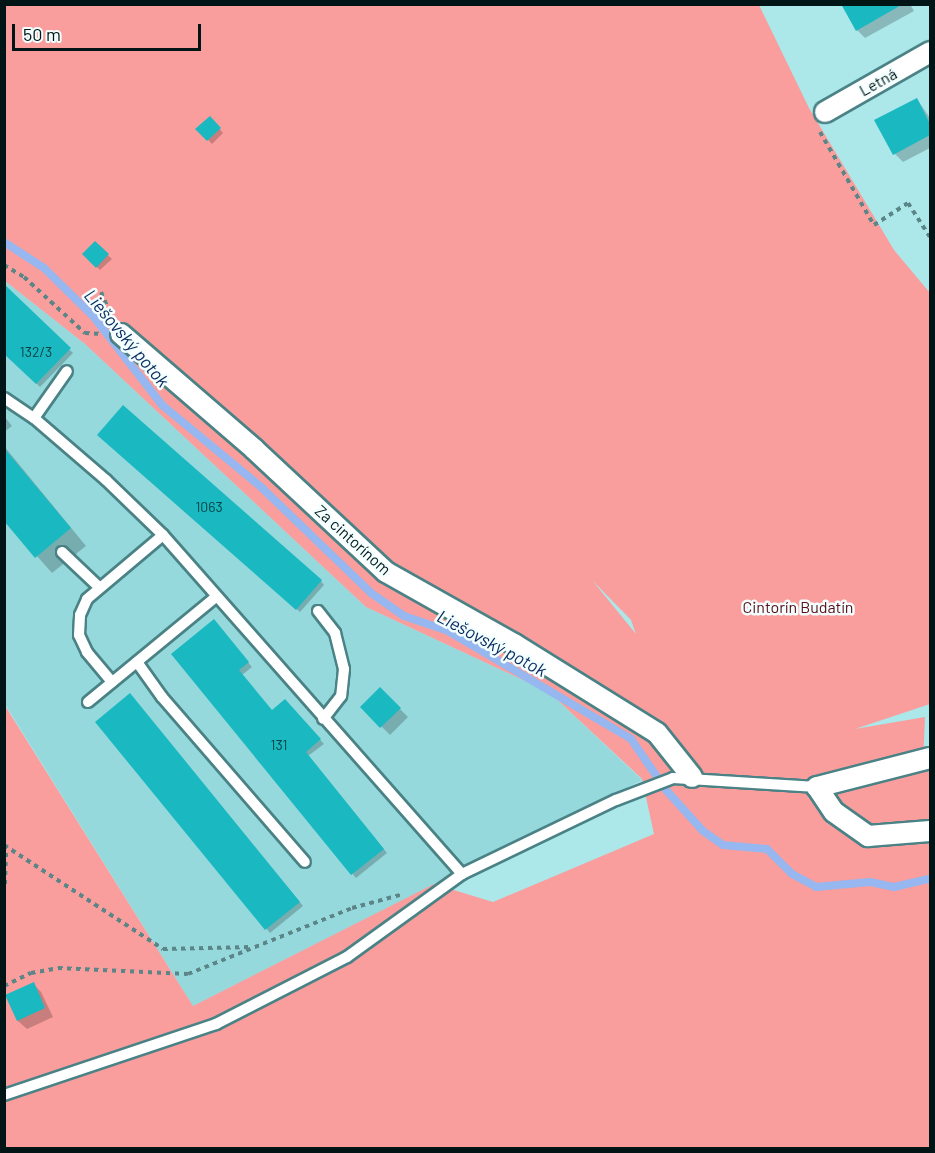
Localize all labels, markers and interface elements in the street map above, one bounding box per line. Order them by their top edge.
scale bar [15,12,204,50]
text: 50 m [23,23,61,45]
street label: Letná [856,64,900,100]
water label: Liešovský potok [80,285,174,391]
house number: 132/3 [20,344,52,360]
house number: 1063 [195,499,223,515]
street label: Za cintorínom [311,501,395,579]
park label: Cintorín Budatín [743,597,853,617]
water label: Liešovský potok [434,605,550,681]
house number: 131 [271,737,287,753]

